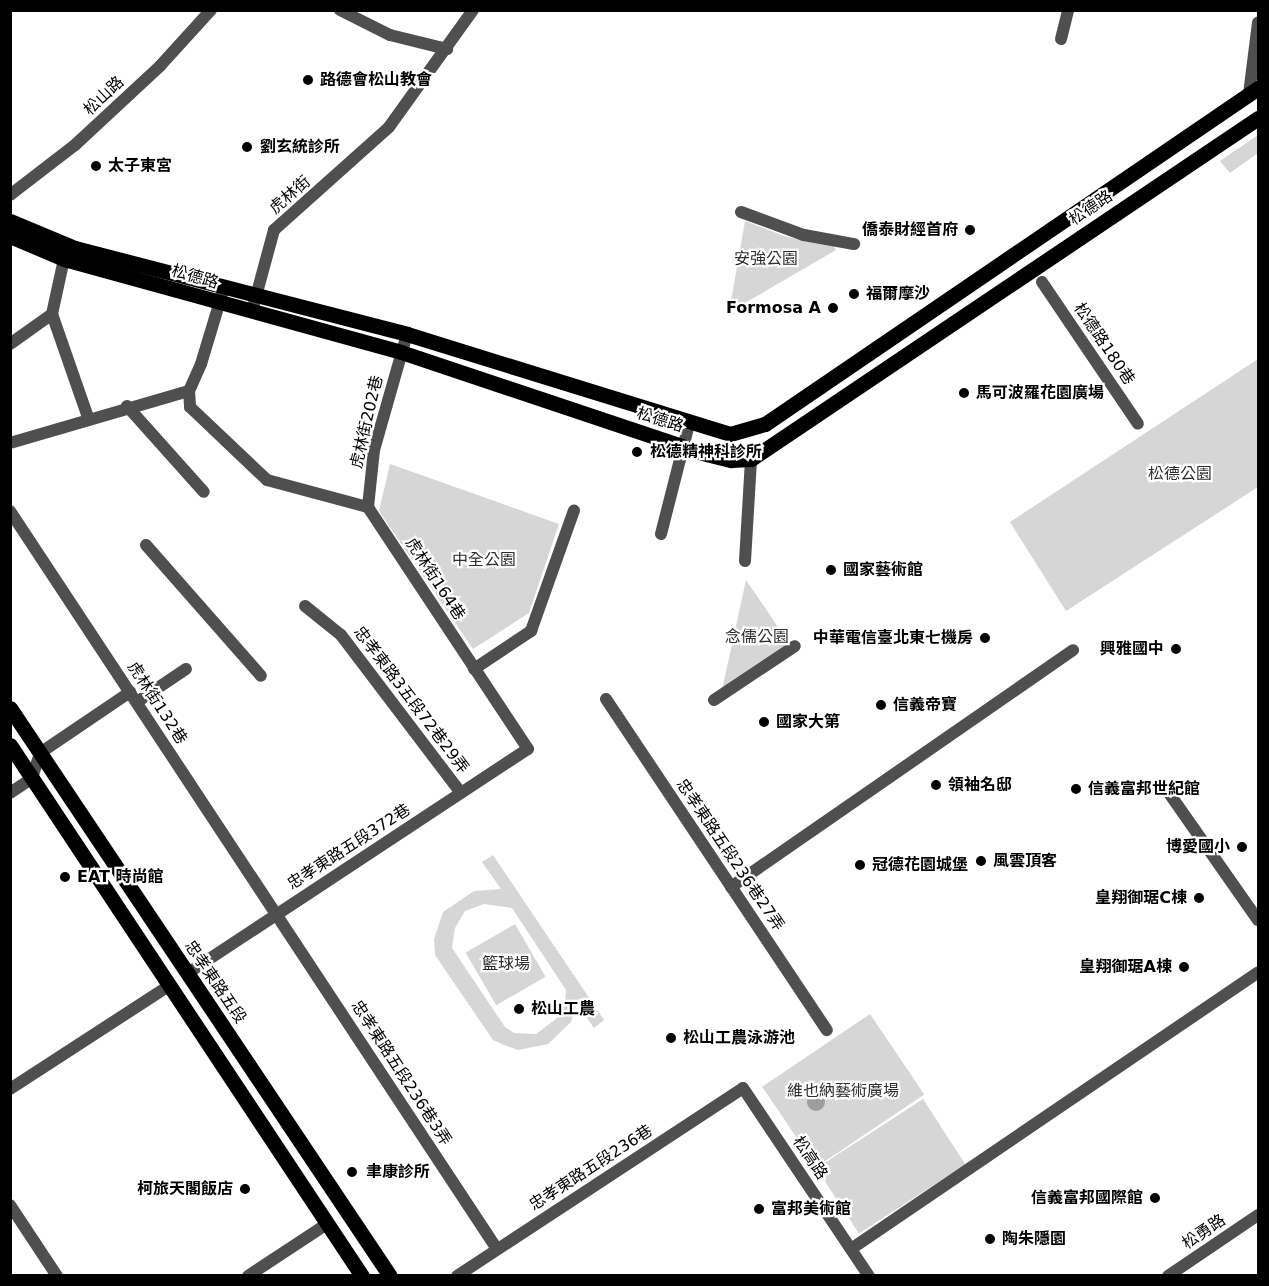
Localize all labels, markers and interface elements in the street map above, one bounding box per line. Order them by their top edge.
place label: 路德會松山教會 [320,70,432,90]
street label: 松山路 [80,73,128,119]
marker: 路德會松山教會 [301,73,315,87]
place label: 劉玄統診所 [260,137,340,157]
marker: 劉玄統診所 [238,138,256,156]
place label: 太子東宮 [108,156,172,176]
marker: 太子東宮 [89,159,103,173]
street label: 虎林街 [266,172,314,218]
street label: 松德路 [1066,187,1116,229]
place label: 僑泰財經首府 [862,220,958,240]
marker: 僑泰財經首府 [963,223,977,237]
park label: 安強公園 [734,249,798,269]
street label: 松德路 [169,261,221,293]
place label: 福爾摩沙 [866,284,930,304]
marker: 福爾摩沙 [847,287,861,301]
place label: Formosa A [726,298,821,318]
street label: 松德路180巷 [1070,299,1138,389]
marker: Formosa A [826,301,840,315]
street label: 虎林街202巷 [347,374,387,470]
place label: 馬可波羅花園廣場 [976,383,1104,403]
marker: 馬可波羅花園廣場 [957,386,971,400]
street label: 松德路 [634,404,686,436]
place label: 松德精神科診所 [650,442,762,462]
marker: 松德精神科診所 [628,443,646,461]
park label: 松德公園 [1148,464,1212,484]
street label: 虎林街164巷 [401,534,469,624]
park label: 中全公園 [452,550,516,570]
place label: 國家藝術館 [843,560,923,580]
marker: 國家藝術館 [824,563,838,577]
street label: 忠孝東路3五段72巷29弄 [350,623,472,777]
park label: 念儒公園 [725,627,789,647]
place label: 中華電信臺北東七機房 [813,628,973,648]
marker: 中華電信臺北東七機房 [978,631,992,645]
place label: 興雅國中 [1100,639,1164,659]
marker: 興雅國中 [1169,642,1183,656]
street label: 虎林街132巷 [123,658,191,748]
place label: 信義帝寶 [893,695,957,715]
marker: 信義帝寶 [874,698,888,712]
place label: 國家大第 [776,712,840,732]
marker: 國家大第 [757,715,771,729]
street label: 忠孝東路五段236巷27弄 [672,775,788,935]
place label: 領袖名邸 [948,775,1012,795]
marker: 領袖名邸 [929,778,943,792]
place label: 信義富邦世紀館 [1088,779,1200,799]
marker: 信義富邦世紀館 [1069,782,1083,796]
street label: 忠孝東路五段372巷 [284,800,414,894]
place label: 博愛國小 [1166,837,1230,857]
marker: 博愛國小 [1235,840,1249,854]
place label: 風雲頂客 [993,851,1057,871]
marker: 風雲頂客 [974,854,988,868]
place label: 冠德花園城堡 [872,855,968,875]
marker: 冠德花園城堡 [853,858,867,872]
place label: EAT 時尚館 [77,867,164,887]
marker: EAT 時尚館 [58,870,72,884]
place label: 皇翔御琚C棟 [1095,888,1187,908]
marker: 皇翔御琚C棟 [1192,891,1206,905]
street label: 忠孝東路五段 [180,937,250,1027]
park label: 籃球場 [482,954,530,974]
place label: 皇翔御琚A棟 [1080,957,1172,977]
marker: 皇翔御琚A棟 [1177,960,1191,974]
street label: 忠孝東路五段236巷3弄 [347,997,455,1149]
place label: 松山工農 [531,999,595,1019]
marker: 松山工農 [512,1002,526,1016]
place label: 松山工農泳游池 [683,1028,795,1048]
marker: 松山工農泳游池 [664,1031,678,1045]
park label: 維也納藝術廣場 [787,1081,899,1101]
street label: 忠孝東路五段236巷 [526,1121,656,1215]
street label: 松高路 [789,1133,831,1183]
place label: 聿康診所 [366,1162,430,1182]
marker: 聿康診所 [343,1163,361,1181]
place label: 柯旅天閣飯店 [137,1179,233,1199]
marker: 柯旅天閣飯店 [238,1182,252,1196]
place label: 信義富邦國際館 [1031,1188,1143,1208]
marker: 信義富邦國際館 [1148,1191,1162,1205]
place label: 富邦美術館 [771,1199,851,1219]
marker: 富邦美術館 [752,1202,766,1216]
street label: 松勇路 [1179,1211,1229,1253]
place label: 陶朱隱園 [1002,1229,1066,1249]
marker: 陶朱隱園 [983,1232,997,1246]

